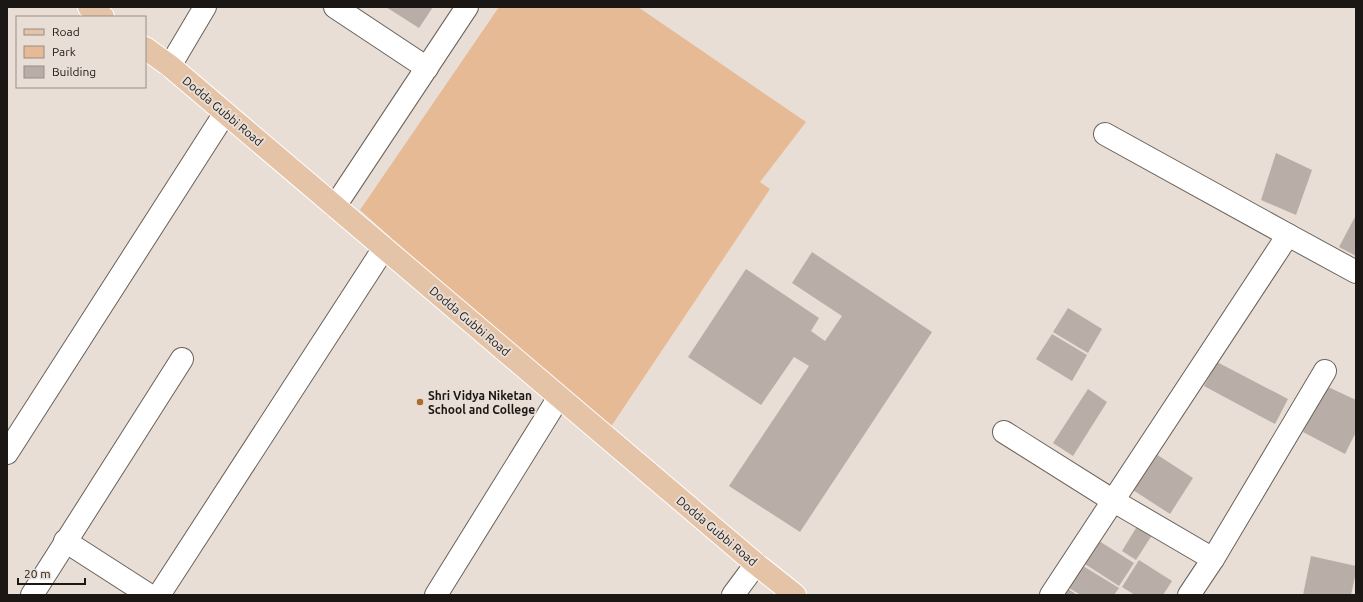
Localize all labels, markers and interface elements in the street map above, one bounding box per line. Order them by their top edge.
legend [16,16,146,88]
text: Road [52,25,80,38]
text: Park [52,45,76,58]
text: Building [52,65,96,78]
street label: Dodda Gubbi Road [180,74,266,148]
street label: Dodda Gubbi Road [427,284,513,358]
place label: Shri Vidya Niketan School and College [428,389,535,416]
marker: Shri Vidya Niketan School and College [415,397,425,407]
street label: Dodda Gubbi Road [674,494,760,568]
scale bar [18,560,85,586]
text: 20 m [24,567,51,580]

